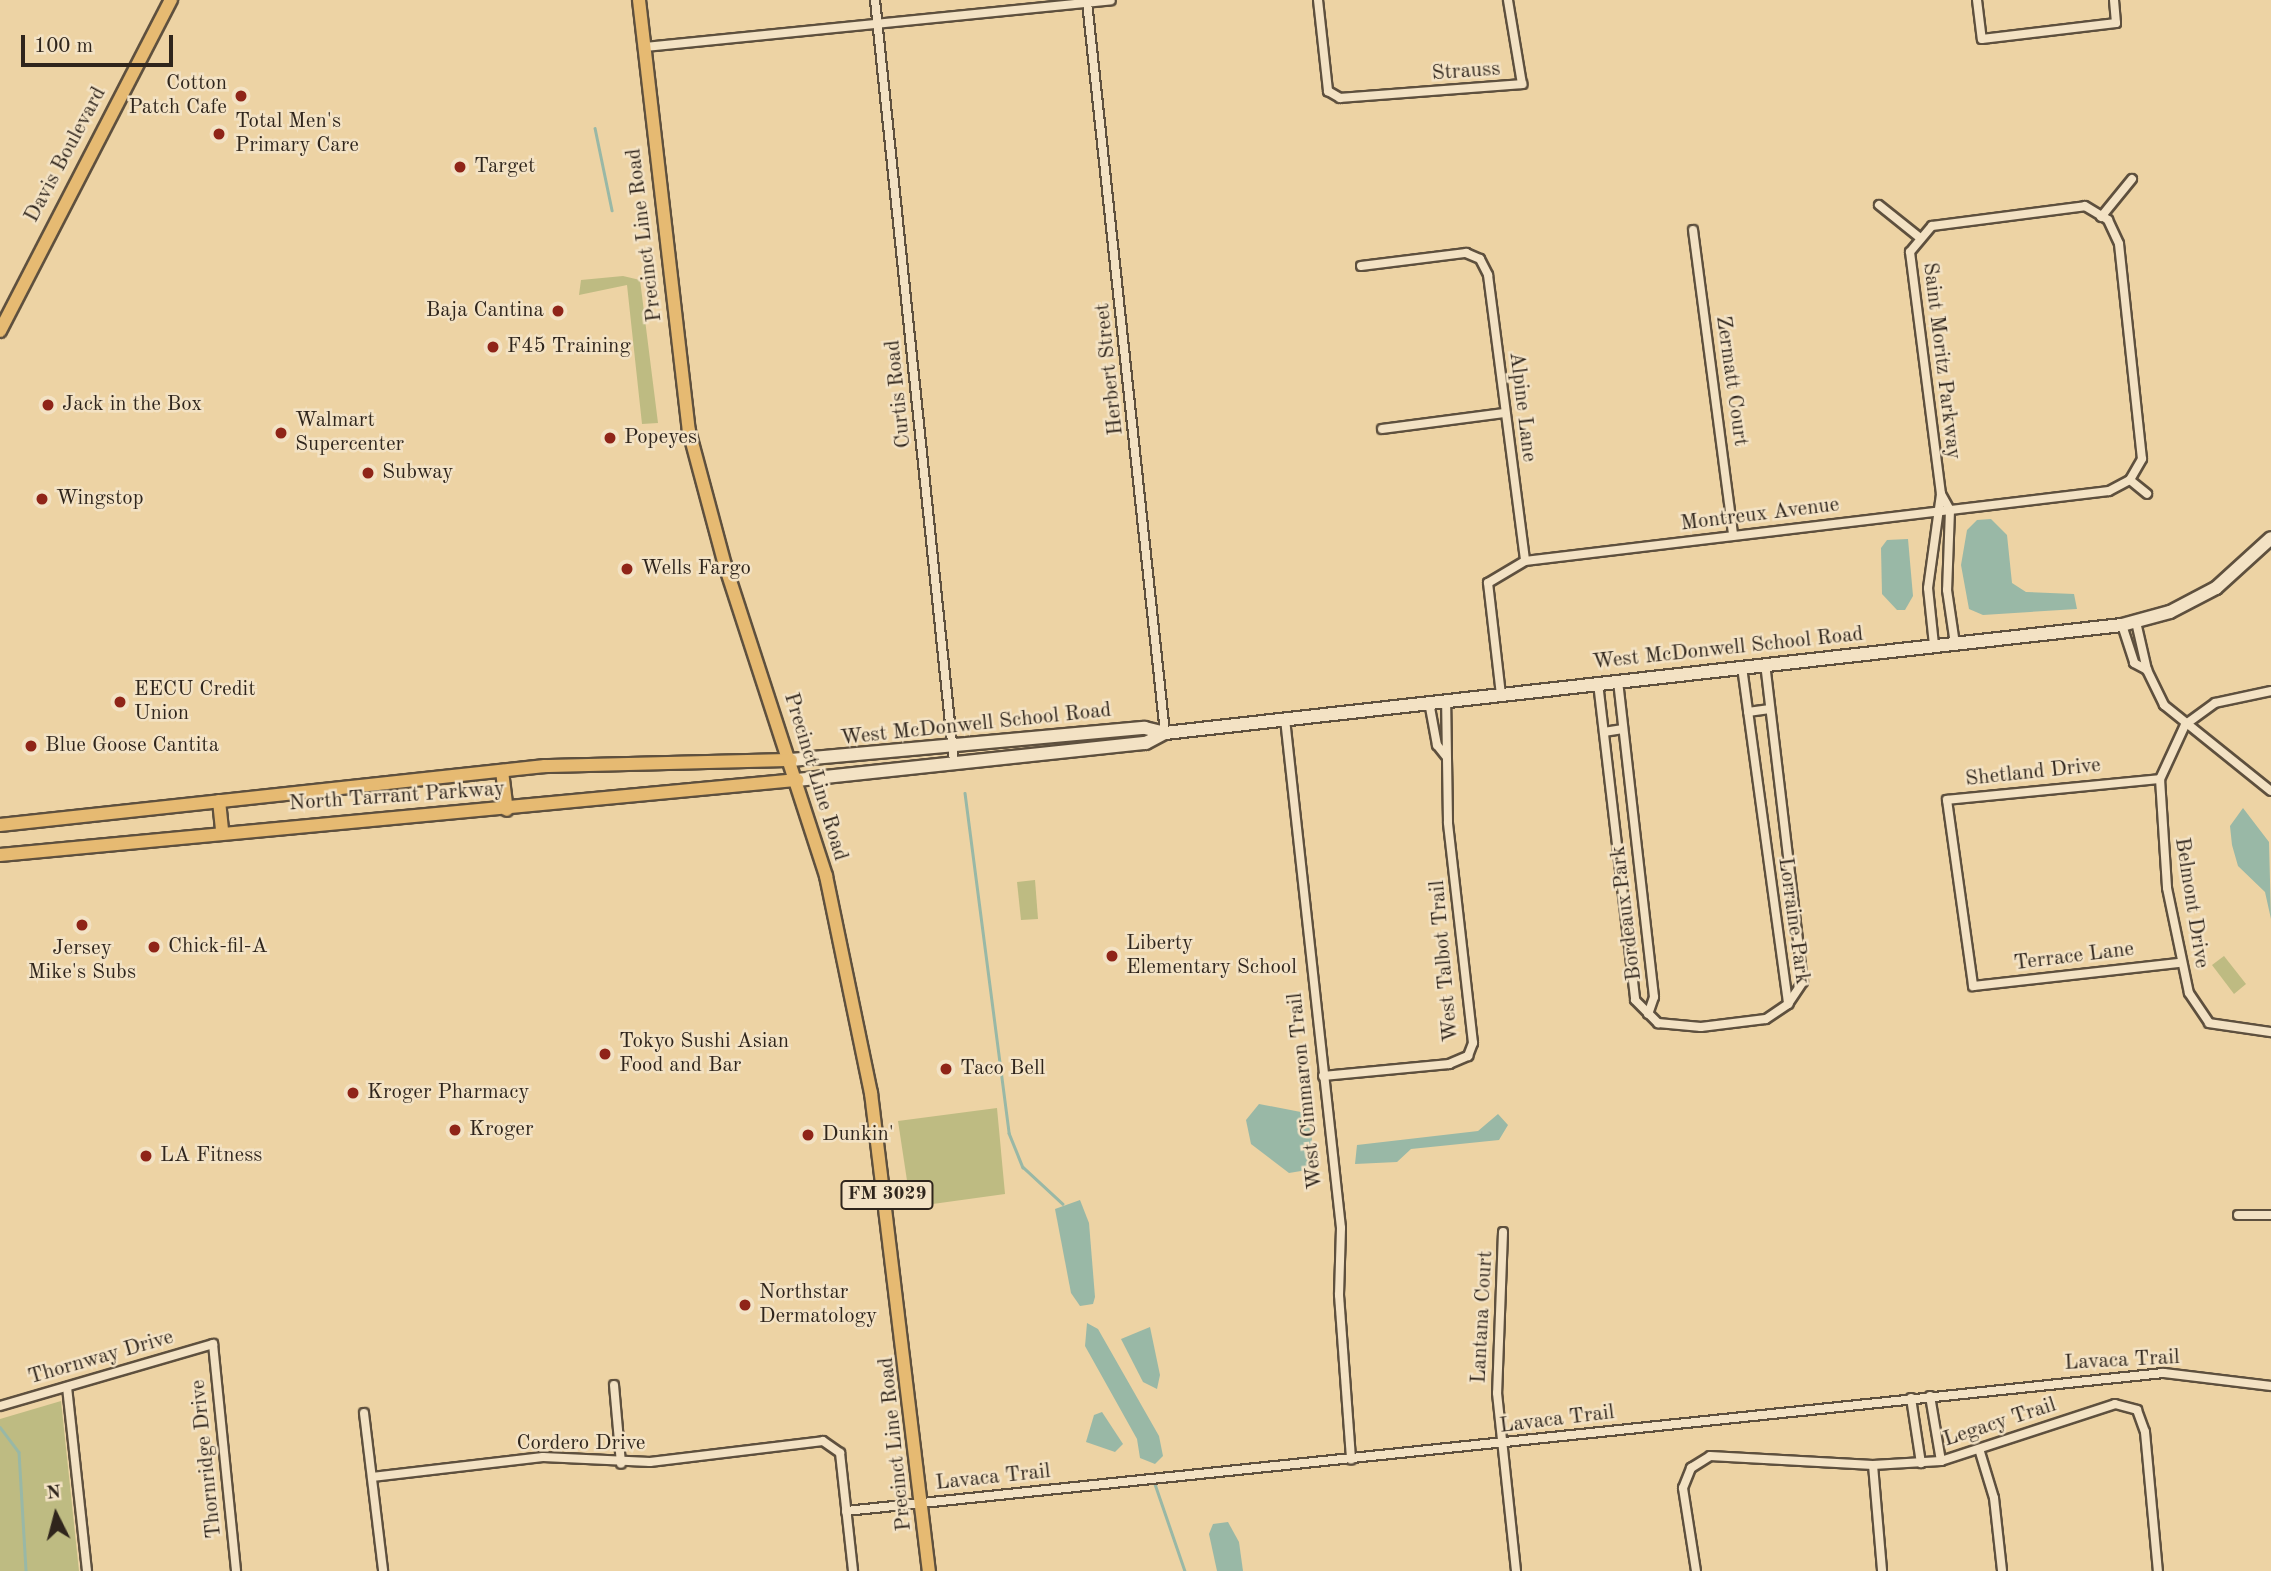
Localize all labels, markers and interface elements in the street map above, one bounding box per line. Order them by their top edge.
scale bar [24,21,177,65]
text: 100 m [34,36,93,57]
street label: Strauss [1431,57,1501,87]
place label: Cotton Patch Cafe [128,71,227,121]
street label: Davis Boulevard [20,83,112,227]
marker: Cotton Patch Cafe [233,88,249,104]
place label: Total Men's Primary Care [235,109,359,159]
marker: Total Men's Primary Care [209,124,229,144]
street label: Precinct Line Road [622,147,668,323]
place label: Target [474,154,535,180]
marker: Target [452,159,468,175]
street label: Saint Moritz Parkway [1916,261,1966,461]
place label: Baja Cantina [426,298,544,324]
street label: Herbert Street [1091,302,1129,436]
marker: Baja Cantina [550,303,566,319]
street label: Zermatt Court [1709,314,1753,448]
place label: F45 Training [507,334,631,360]
marker: F45 Training [485,339,501,355]
street label: Curtis Road [881,339,917,449]
street label: Alpine Lane [1503,351,1541,463]
place label: Jack in the Box [62,392,202,418]
marker: Jack in the Box [40,397,56,413]
place label: Walmart Supercenter [295,408,404,458]
marker: Walmart Supercenter [273,425,289,441]
place label: Popeyes [624,425,697,451]
marker: Popeyes [602,430,618,446]
place label: Subway [382,460,453,486]
marker: Subway [360,465,376,481]
place label: Wingstop [56,486,144,512]
marker: Wingstop [34,491,50,507]
street label: Montreux Avenue [1679,493,1841,537]
place label: Wells Fargo [641,556,751,582]
marker: Wells Fargo [619,561,635,577]
street label: West McDonwell School Road [1591,622,1865,676]
place label: EECU Credit Union [134,677,256,727]
street label: Precinct Line Road [777,690,853,864]
marker: EECU Credit Union [112,694,128,710]
street label: West McDonwell School Road [839,698,1113,752]
place label: Blue Goose Cantita [45,733,219,759]
marker: Blue Goose Cantita [23,738,39,754]
street label: Shetland Drive [1964,753,2102,793]
street label: North Tarrant Parkway [288,777,506,817]
street label: Belmont Drive [2168,836,2214,970]
street label: Bordeaux Park [1606,844,1648,982]
street label: Lorraine Park [1772,856,1814,986]
street label: West Talbot Trail [1425,879,1465,1043]
marker: Jersey Mike's Subs [74,917,90,933]
place label: Liberty Elementary School [1126,931,1297,981]
place label: Chick-fil-A [168,934,268,960]
place label: Jersey Mike's Subs [28,936,136,986]
street label: Terrace Lane [2012,937,2136,977]
marker: Chick-fil-A [146,939,162,955]
marker: Liberty Elementary School [1104,948,1120,964]
street label: West Cimmaron Trail [1283,992,1329,1190]
place label: Tokyo Sushi Asian Food and Bar [619,1029,789,1079]
marker: Tokyo Sushi Asian Food and Bar [597,1046,613,1062]
place label: Taco Bell [960,1056,1045,1082]
marker: Taco Bell [938,1061,954,1077]
place label: Kroger Pharmacy [367,1080,529,1106]
marker: Kroger Pharmacy [345,1085,361,1101]
place label: Kroger [469,1117,534,1143]
marker: Kroger [447,1122,463,1138]
place label: Dunkin' [822,1122,894,1148]
marker: Dunkin' [800,1127,816,1143]
place label: LA Fitness [160,1143,262,1169]
marker: LA Fitness [138,1148,154,1164]
road number: FM 3029 [840,1180,934,1210]
street label: Lantana Court [1467,1250,1499,1384]
place label: Northstar Dermatology [759,1280,877,1330]
marker: Northstar Dermatology [737,1297,753,1313]
street label: Thornway Drive [25,1325,177,1391]
street label: Lavaca Trail [2064,1345,2180,1377]
street label: Precinct Line Road [874,1356,918,1532]
street label: Thornridge Drive [186,1378,228,1540]
street label: Legacy Trail [1941,1393,2059,1453]
street label: Lavaca Trail [1498,1400,1616,1440]
street label: Cordero Drive [516,1431,646,1457]
street label: Lavaca Trail [934,1459,1052,1497]
north arrow [21,1480,91,1550]
text: N [46,1483,62,1504]

